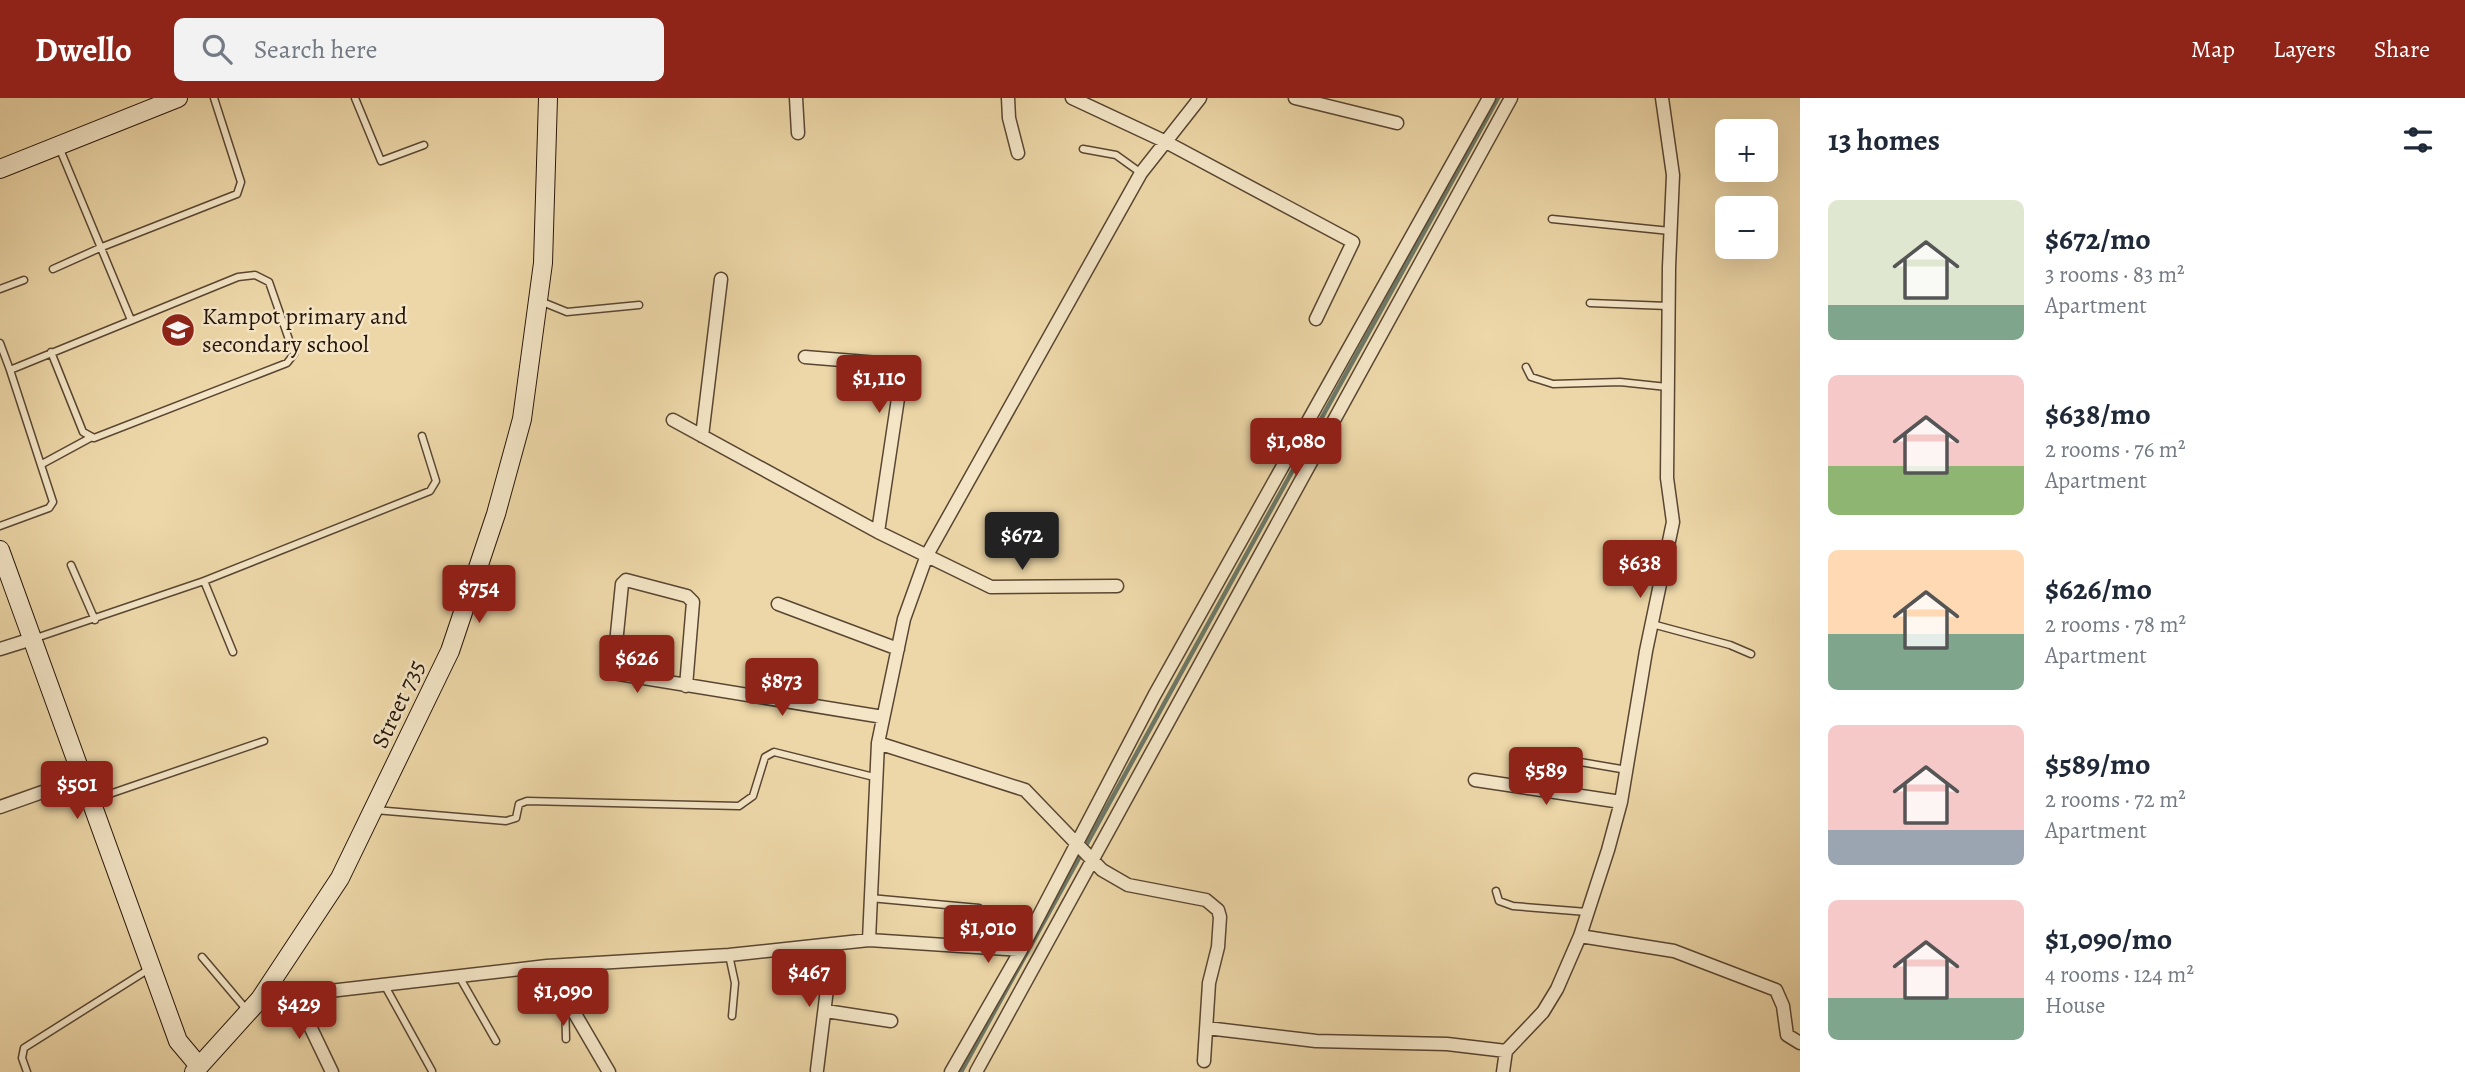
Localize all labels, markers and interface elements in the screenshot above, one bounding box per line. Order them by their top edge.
search box [174,18,664,81]
text: Dwello [35,27,132,72]
icon: search [198,30,236,68]
text: Search here [254,32,377,67]
text: Map [2191,33,2235,65]
text: Layers [2273,33,2336,65]
text: Share [2374,33,2430,65]
map controls [1715,119,1778,259]
button: + [1715,119,1778,182]
text: 13 homes [1828,120,1940,160]
icon: filters [2399,121,2437,159]
button: − [1715,196,1778,259]
text: $672/mo [2045,219,2151,259]
icon: home [1884,228,1968,312]
text: 3 rooms · 83 m² [2045,259,2185,290]
text: Apartment [2045,290,2147,321]
place label: Kampot primary and secondary school [202,300,407,360]
school or university icon: Kampot primary and secondary school [159,311,197,349]
pin: $1,110 [822,356,936,415]
text: $1,110 [852,362,906,393]
text: $638/mo [2045,394,2151,434]
icon: home [1884,403,1968,487]
pin: $1,080 [1239,418,1353,478]
text: $1,080 [1266,425,1326,456]
text: 2 rooms · 76 m² [2045,434,2186,465]
text: Apartment [2045,465,2147,496]
pin: $672 [981,512,1063,572]
text: $672 [1001,519,1043,550]
pin: $638 [1599,540,1681,600]
text: $638 [1619,547,1661,578]
pin: $754 [438,566,520,625]
text: $626/mo [2045,569,2152,609]
text: $754 [458,572,500,603]
icon: home [1884,578,1968,662]
text: 2 rooms · 78 m² [2045,609,2186,640]
pin: $626 [596,636,678,695]
text: Apartment [2045,640,2147,671]
text: $626 [615,642,659,673]
street label: Street 735 [364,655,432,753]
pin: $873 [741,658,823,718]
text: $873 [761,665,803,696]
text: $589/mo [2045,744,2151,784]
pin: $589 [1505,748,1587,807]
icon: home [1884,753,1968,837]
text: $589 [1525,754,1567,785]
pin: $501 [36,762,118,821]
text: $501 [57,768,97,799]
text: 2 rooms · 72 m² [2045,784,2186,815]
text: Apartment [2045,815,2147,846]
pin: $1,010 [931,906,1045,965]
text: $1,010 [960,912,1016,943]
text: $1,090/mo [2045,919,2172,959]
icon: home [1884,928,1968,1012]
pin: $467 [768,950,850,1009]
text: $467 [788,956,830,987]
text: 4 rooms · 124 m² [2045,959,2194,990]
pin: $1,090 [506,968,620,1028]
text: $1,090 [534,975,592,1006]
pin: $429 [258,982,340,1041]
text: $429 [277,988,321,1019]
text: House [2045,990,2105,1021]

